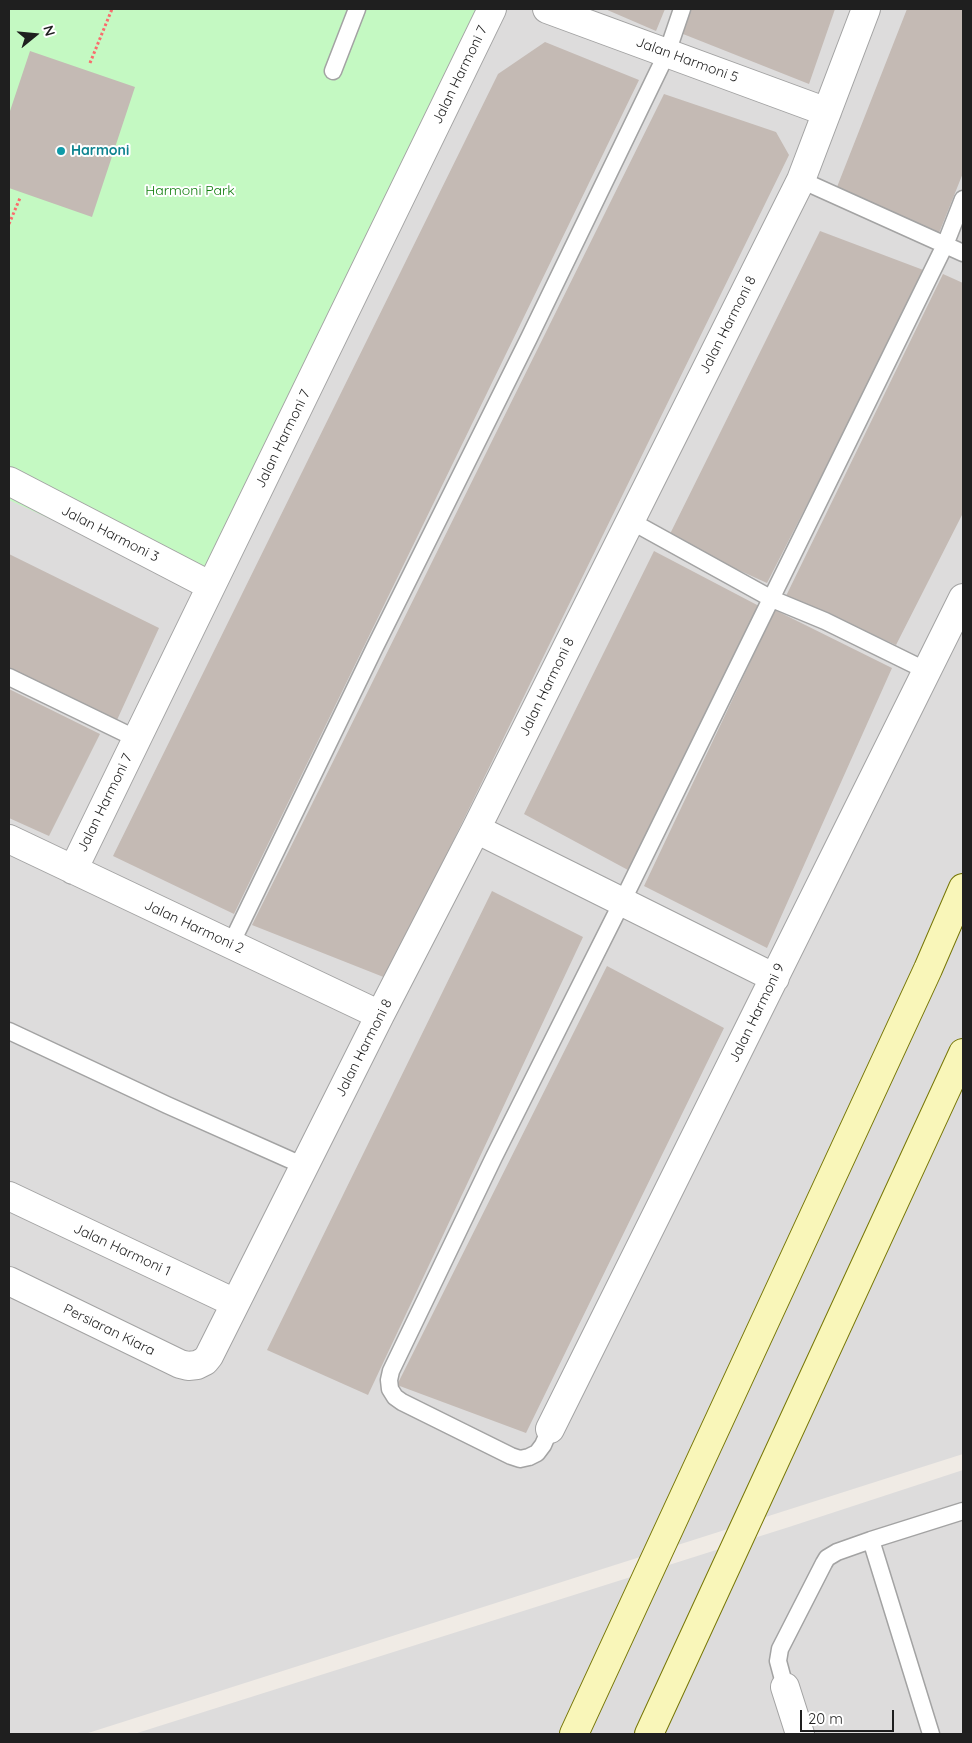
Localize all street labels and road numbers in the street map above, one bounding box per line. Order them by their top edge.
street label: Jalan Harmoni 7 [429,23,491,127]
street label: Jalan Harmoni 5 [633,34,741,86]
street label: Jalan Harmoni 8 [696,273,760,377]
street label: Jalan Harmoni 7 [252,387,314,491]
street label: Jalan Harmoni 3 [58,502,162,566]
street label: Jalan Harmoni 8 [516,635,578,739]
street label: Jalan Harmoni 7 [74,751,136,855]
street label: Jalan Harmoni 2 [142,897,246,957]
street label: Jalan Harmoni 9 [726,961,788,1065]
street label: Jalan Harmoni 8 [332,996,396,1100]
street label: Jalan Harmoni 1 [71,1220,173,1280]
street label: Persiaran Kiara [60,1301,158,1359]

